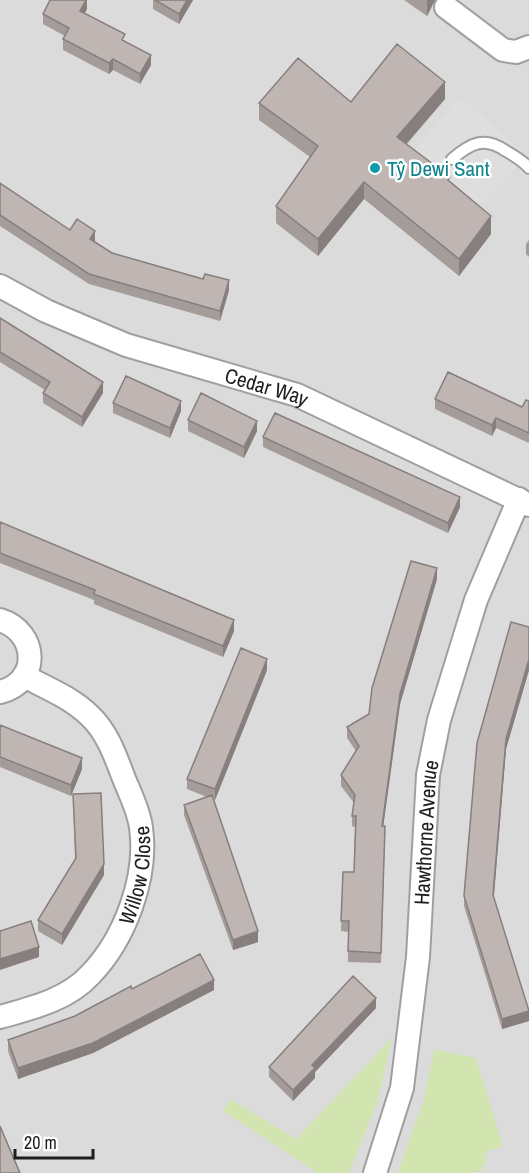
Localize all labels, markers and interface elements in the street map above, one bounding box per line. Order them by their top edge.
place label: Tŷ Dewi Sant [387,154,490,183]
marker: Tŷ Dewi Sant [368,161,382,175]
street label: Cedar Way [222,360,314,413]
street label: Hawthorne Avenue [406,757,445,906]
street label: Willow Close [111,824,157,929]
scale bar [15,1122,93,1160]
text: 20 m [24,1130,57,1155]

